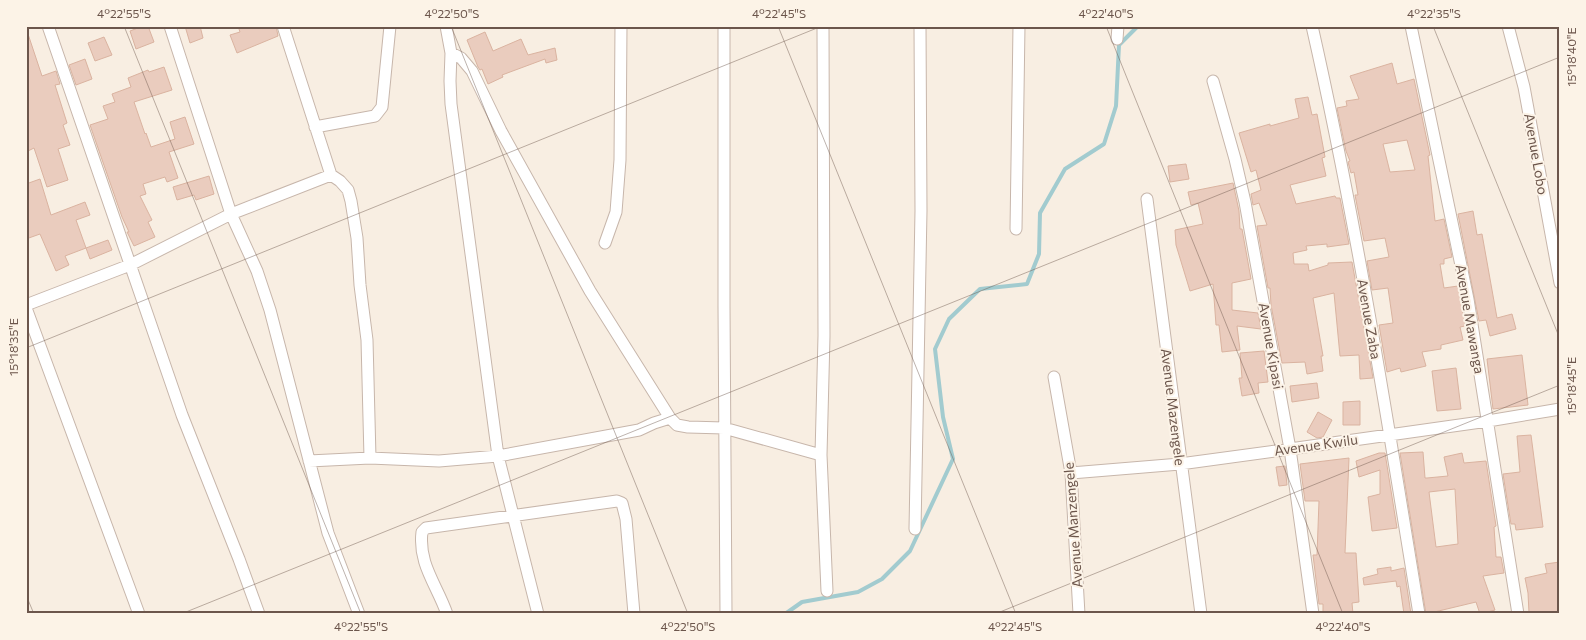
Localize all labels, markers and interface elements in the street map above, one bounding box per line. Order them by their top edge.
text: 4°22'55"S [97,6,151,20]
text: 4°22'50"S [425,6,479,20]
text: 4°22'45"S [752,6,806,20]
text: 4°22'40"S [1078,6,1134,20]
text: 4°22'35"S [1407,6,1461,20]
text: 15°18'40"E [1564,27,1578,87]
street label: Avenue Lobo [1521,112,1552,196]
street label: Avenue Mawanga [1452,263,1489,375]
street label: Avenue Zaba [1354,277,1385,361]
street label: Avenue Kipasi [1255,301,1287,391]
text: 15°18'35"E [6,318,20,376]
street label: Avenue Mazengele [1158,347,1189,467]
text: 15°18'45"E [1564,357,1578,415]
street label: Avenue Kwilu [1273,430,1359,459]
street label: Avenue Manzengele [1060,462,1085,589]
text: 4°22'55"S [334,619,388,633]
text: 4°22'50"S [661,619,715,633]
text: 4°22'45"S [988,619,1042,633]
text: 4°22'40"S [1315,619,1371,633]

